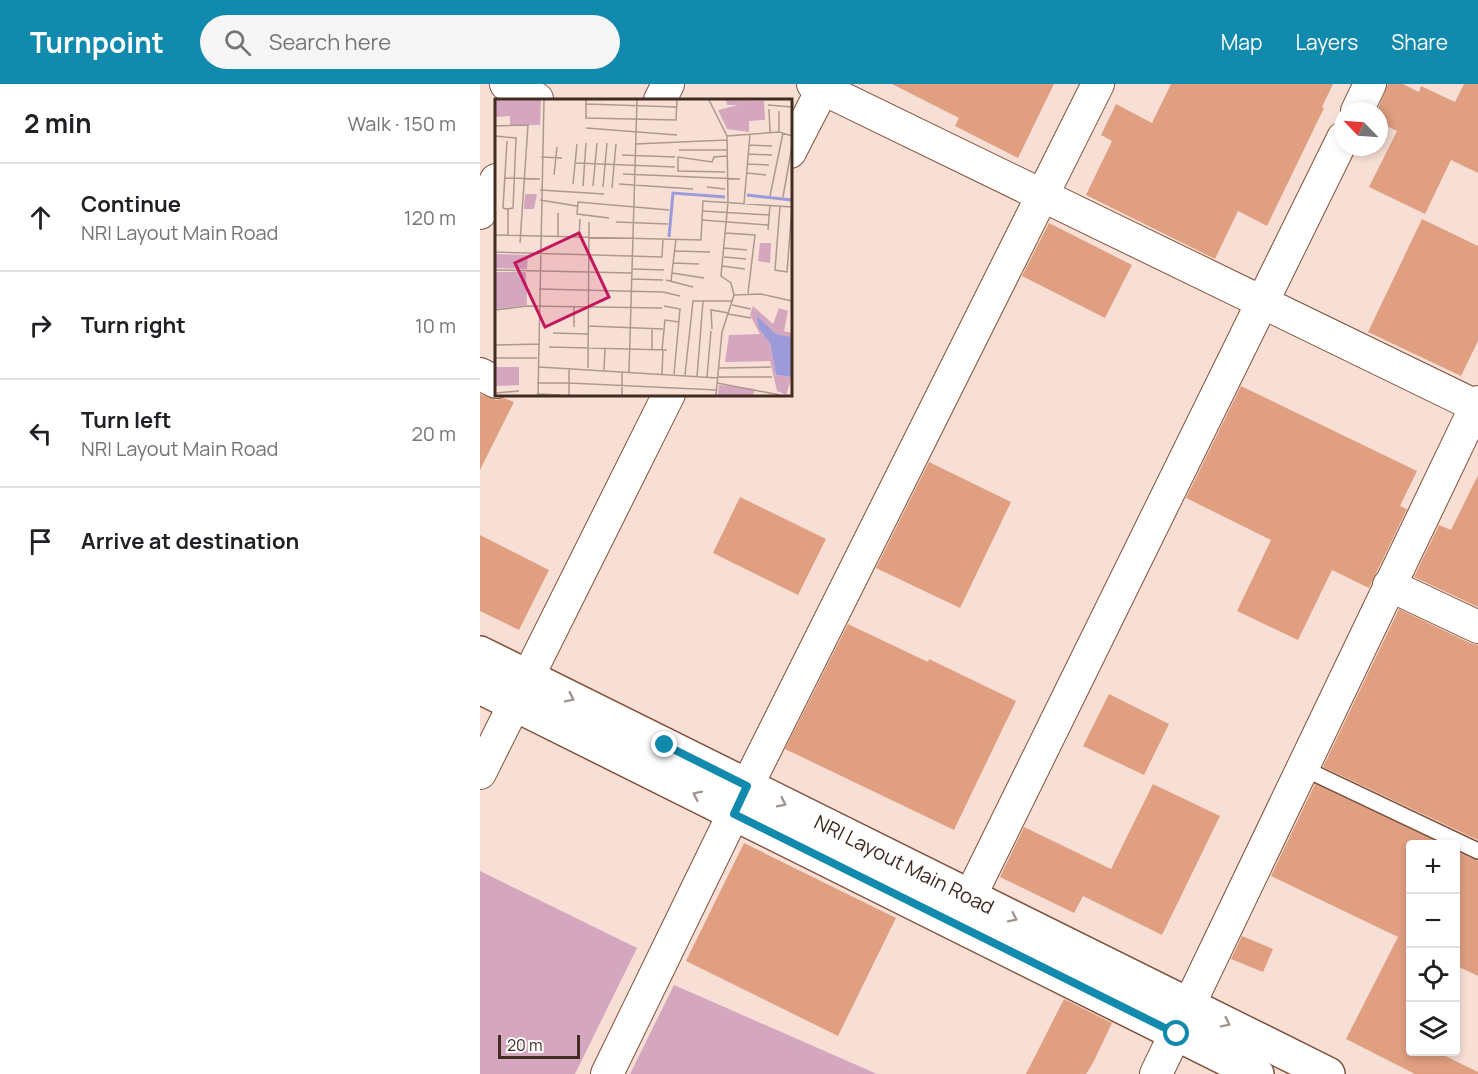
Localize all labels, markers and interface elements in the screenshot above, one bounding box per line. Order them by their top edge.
search box [200,15,620,69]
text: Turnpoint [30,23,164,61]
icon: search [221,26,254,59]
text: Search here [269,27,391,57]
text: Map [1221,28,1262,56]
text: Layers [1295,28,1358,56]
text: Share [1391,28,1448,56]
inset map [495,99,792,396]
north arrow [1334,102,1388,156]
text: 2 min [24,105,92,141]
text: Walk · 150 m [347,110,456,137]
text: Continue [81,189,181,219]
icon: ahead [24,201,57,234]
text: 120 m [404,204,456,231]
text: NRI Layout Main Road [81,219,278,246]
icon: right [24,309,57,342]
text: Turn right [81,310,186,340]
text: 10 m [415,312,456,339]
text: Turn left [81,405,171,435]
icon: left [24,417,57,450]
text: 20 m [411,420,456,447]
text: NRI Layout Main Road [81,435,278,462]
icon: arrive [24,525,57,558]
text: Arrive at destination [81,526,299,556]
one-way arrow [564,691,574,702]
route end [651,731,677,757]
one-way arrow [693,791,704,803]
one-way arrow [776,796,787,808]
street label: NRI Layout Main Road [810,808,999,920]
map controls [1406,840,1460,1056]
button: + [1406,840,1460,894]
button: − [1406,894,1460,948]
one-way arrow [1007,910,1018,922]
button: locate [1406,948,1460,1002]
button: layers [1406,1002,1460,1056]
one-way arrow [1219,1016,1230,1027]
route start [1163,1020,1189,1046]
scale bar [498,1032,580,1060]
text: 20 m [507,1034,543,1056]

